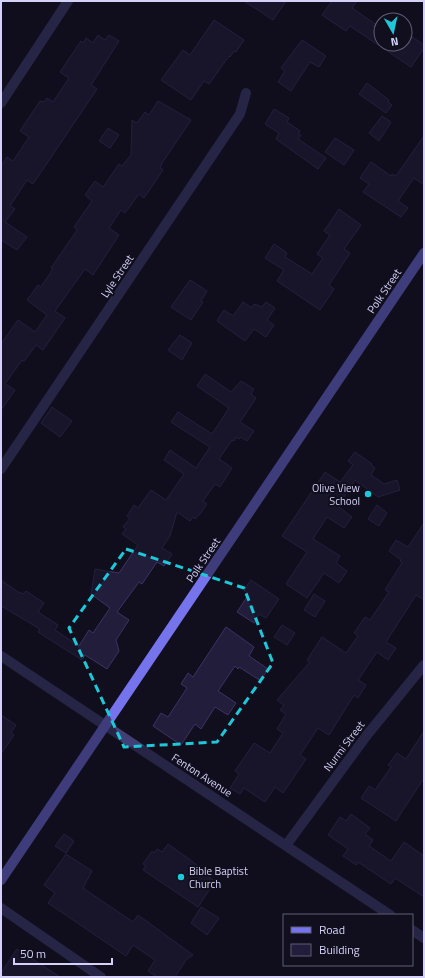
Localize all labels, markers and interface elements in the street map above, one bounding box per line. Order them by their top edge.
north arrow [373,12,413,52]
text: N [390,33,400,50]
street label: Lyle Street [97,251,137,301]
street label: Polk Street [363,265,405,317]
place label: Olive View School [312,480,361,509]
marker: Olive View School [363,489,373,499]
street label: Polk Street [182,534,224,586]
street label: Nurmi Street [320,717,368,775]
street label: Fenton Avenue [169,749,236,801]
place label: Bible Baptist Church [189,863,248,892]
marker: Bible Baptist Church [176,872,186,882]
legend [283,914,413,966]
text: Road [319,920,345,939]
scale bar [14,940,112,966]
text: Building [319,940,360,959]
text: 50 m [20,944,46,963]

